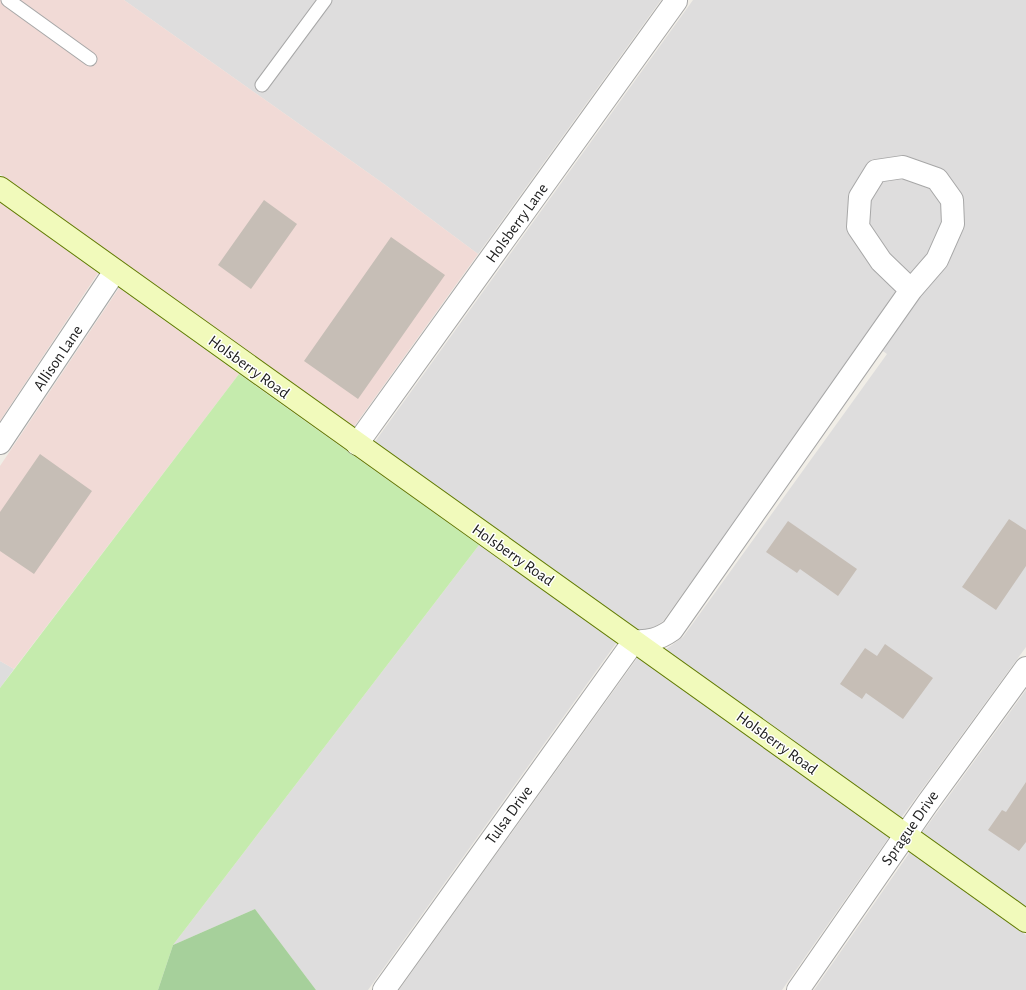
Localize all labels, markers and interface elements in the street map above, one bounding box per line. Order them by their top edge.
street label: Holsberry Lane [483,180,552,266]
street label: Allison Lane [30,322,86,394]
street label: Holsberry Road [205,332,292,402]
street label: Holsberry Road [469,521,557,590]
street label: Holsberry Road [733,708,820,778]
street label: Tulsa Drive [483,783,535,847]
street label: Sprague Drive [878,788,942,868]

